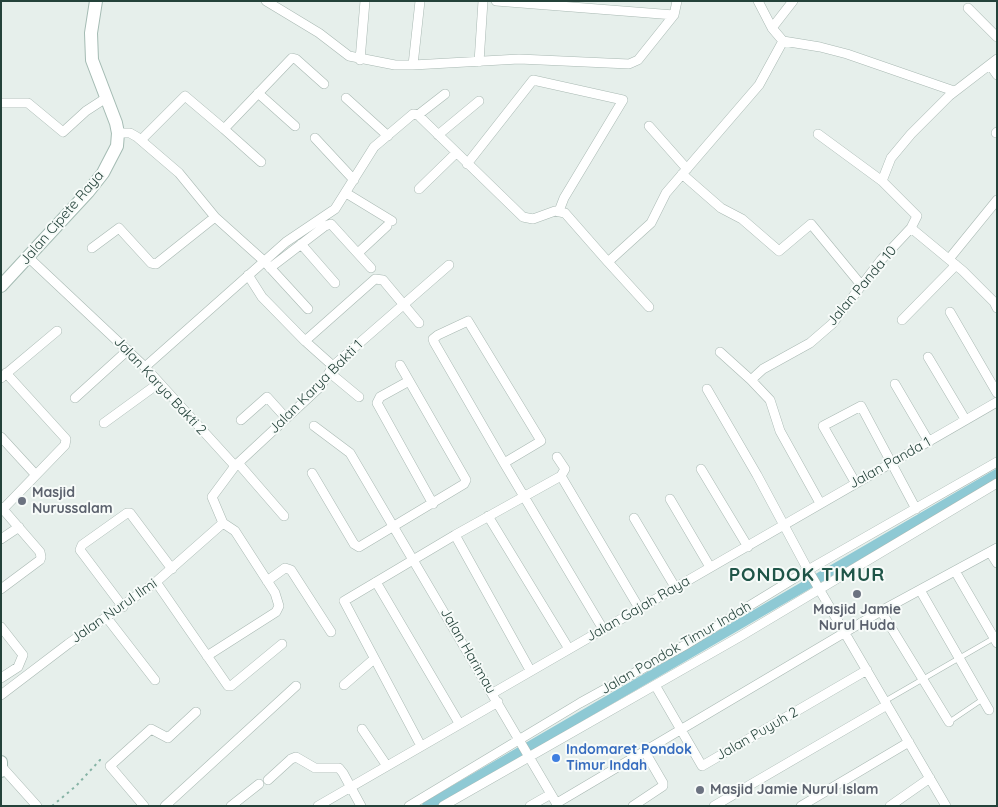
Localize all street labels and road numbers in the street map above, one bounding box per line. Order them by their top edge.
street label: Jalan Cipete Raya [16,167,108,269]
street label: Jalan Panda 10 [824,243,900,329]
street label: Jalan Karya Bakti 2 [110,333,210,439]
street label: Jalan Karya Bakti 1 [266,337,366,437]
street label: Jalan Panda 1 [846,434,934,492]
street label: Jalan Gajah Raya [583,572,693,646]
street label: Jalan Nurul Ilmi [68,575,160,647]
street label: Jalan Pondok Timur Indah [598,598,754,698]
street label: Jalan Harimau [437,605,499,697]
street label: Jalan Puyuh 2 [713,704,801,764]

